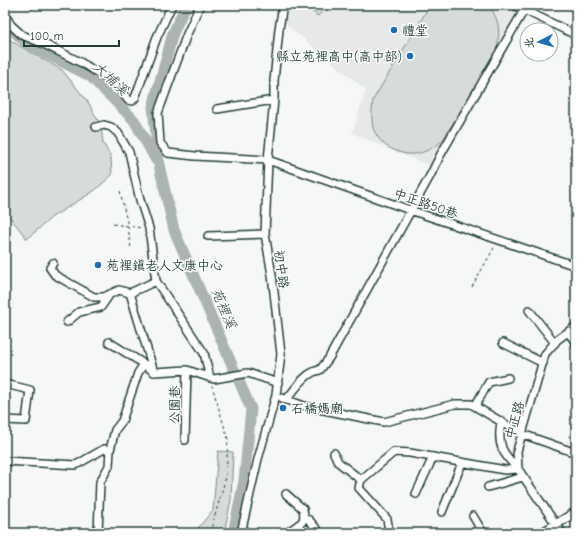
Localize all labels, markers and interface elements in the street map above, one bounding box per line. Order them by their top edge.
scale bar [24,22,119,48]
north arrow [519,22,559,62]
place label: 禮堂 [402,23,428,38]
marker: 禮堂 [389,25,399,35]
text: 100 m [30,29,63,43]
text: 北 [523,37,537,49]
place label: 縣立苑裡高中(高中部) [276,49,402,64]
marker: 縣立苑裡高中(高中部) [405,51,415,61]
water label: 大埔溪 [89,58,133,99]
street label: 中正路50巷 [392,185,460,221]
street label: 初中路 [271,249,292,289]
place label: 苑裡鎮老人文康中心 [106,258,223,273]
marker: 苑裡鎮老人文康中心 [93,260,103,270]
water label: 苑裡溪 [208,286,240,332]
street label: 公園巷 [167,385,182,425]
street label: 中正路 [502,399,527,441]
place label: 石橋媽廟 [291,401,343,416]
marker: 石橋媽廟 [278,403,288,413]

